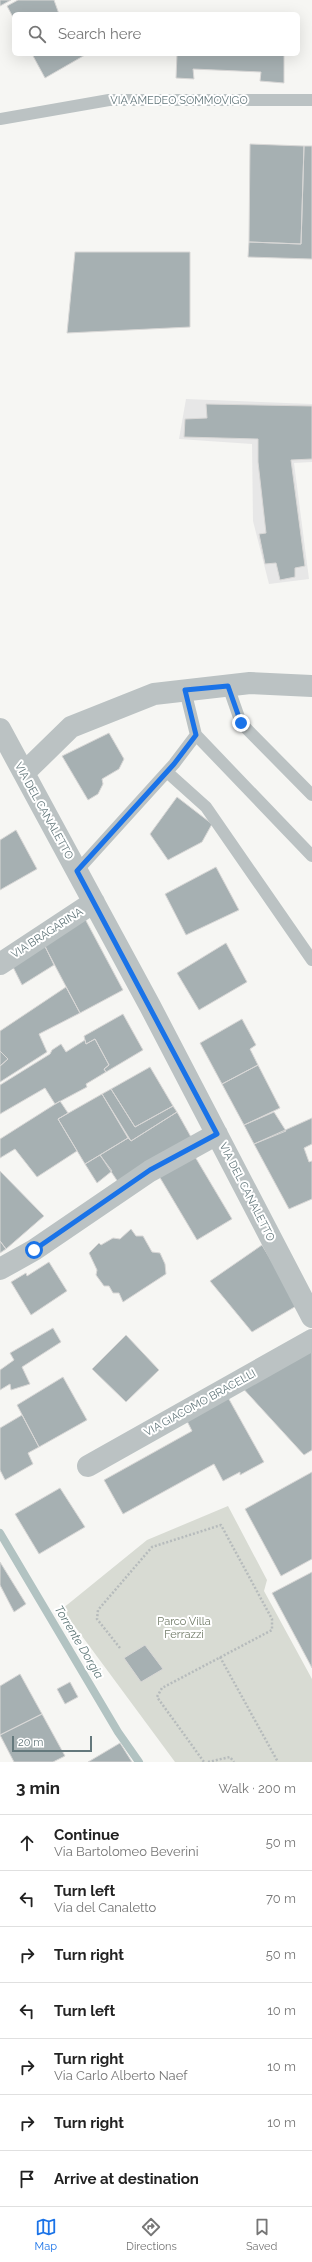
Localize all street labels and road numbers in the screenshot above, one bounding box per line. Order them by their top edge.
street label: VIA AMEDEO SOMMOVIGO [110,94,248,107]
street label: VIA DEL CANALETTO [12,760,76,862]
street label: VIA BRAGARINA [9,905,86,961]
street label: VIA DEL CANALETTO [216,1141,278,1243]
street label: VIA GIACOMO BRACELLI [142,1367,258,1439]

